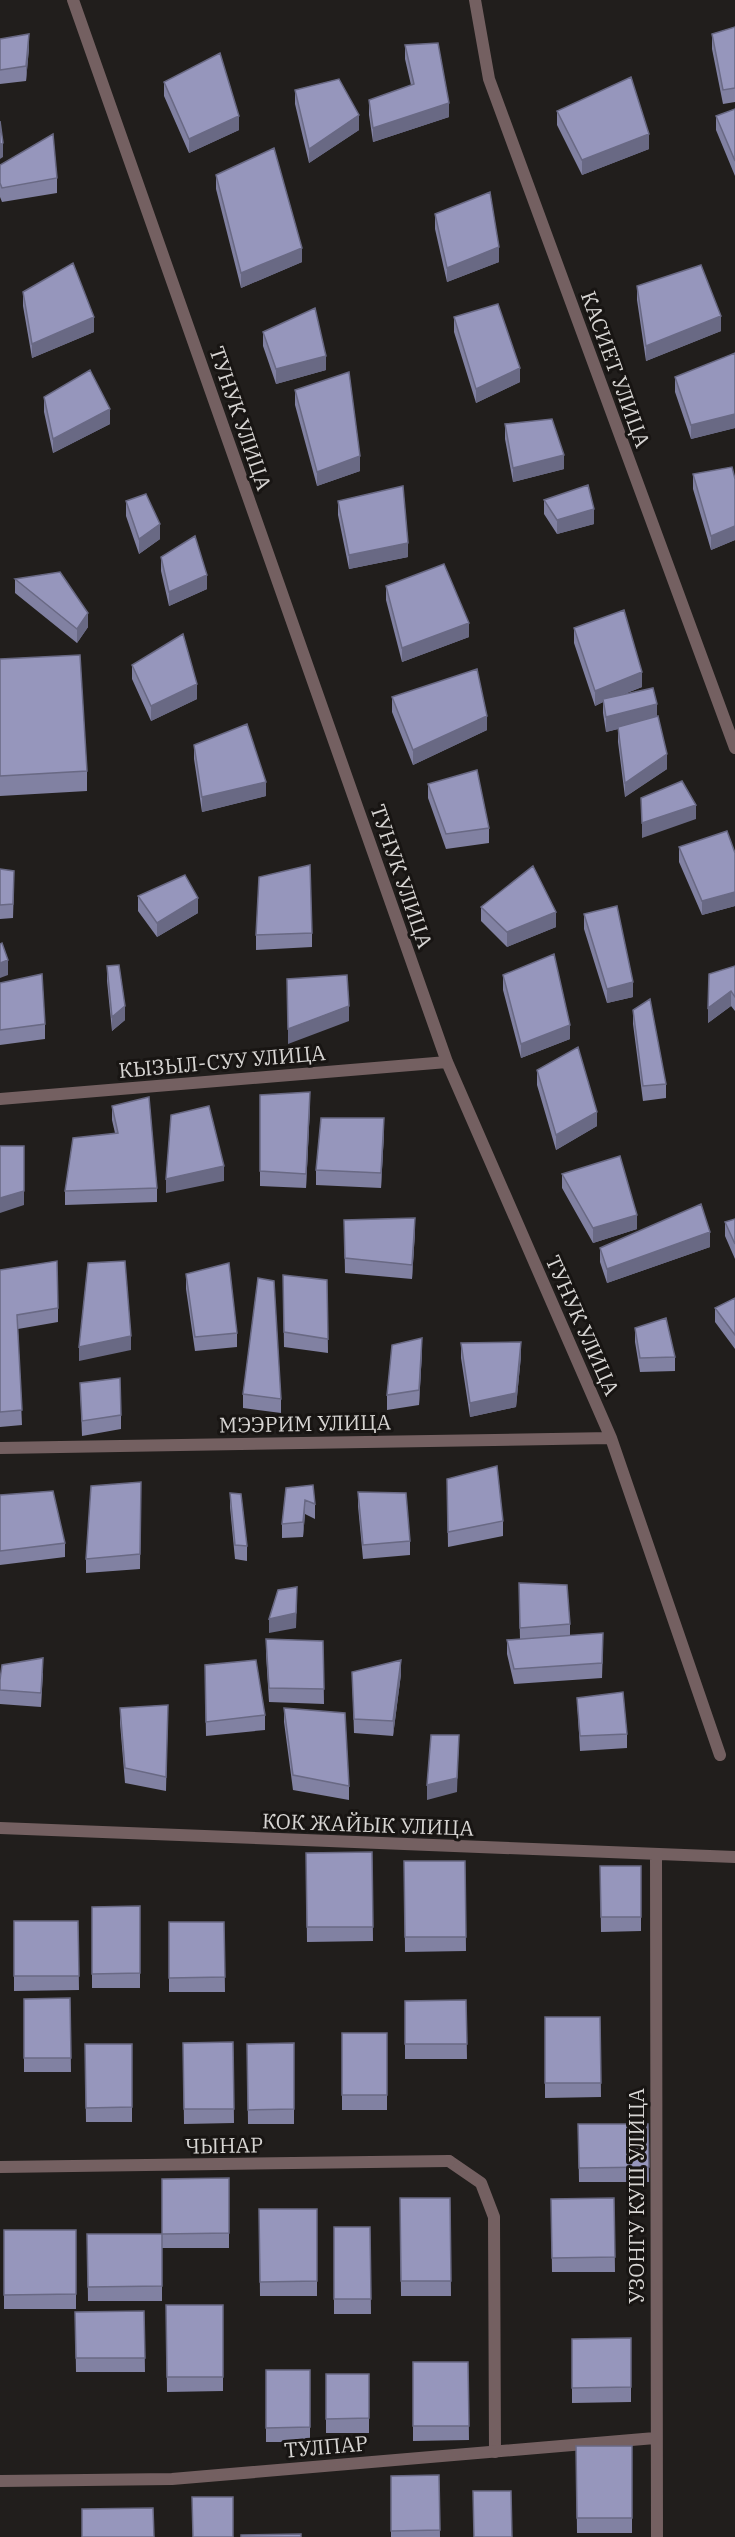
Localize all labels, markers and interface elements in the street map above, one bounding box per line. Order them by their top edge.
street label: КАСИЕТ УЛИЦА [575,287,657,452]
street label: ТУНУК УЛИЦА [203,342,279,494]
street label: ТУНУК УЛИЦА [364,800,440,952]
street label: КЫЗЫЛ-СУУ УЛИЦА [117,1038,327,1084]
street label: ТУНУК УЛИЦА [540,1251,627,1400]
street label: МЭЭРИМ УЛИЦА [219,1407,392,1438]
street label: КОК ЖАЙЫК УЛИЦА [262,1806,475,1842]
street label: УЗОНГУ КУШ УЛИЦА [622,2088,650,2304]
street label: ЧЫНАР [185,2130,263,2160]
street label: ТУЛПАР [283,2428,369,2464]

